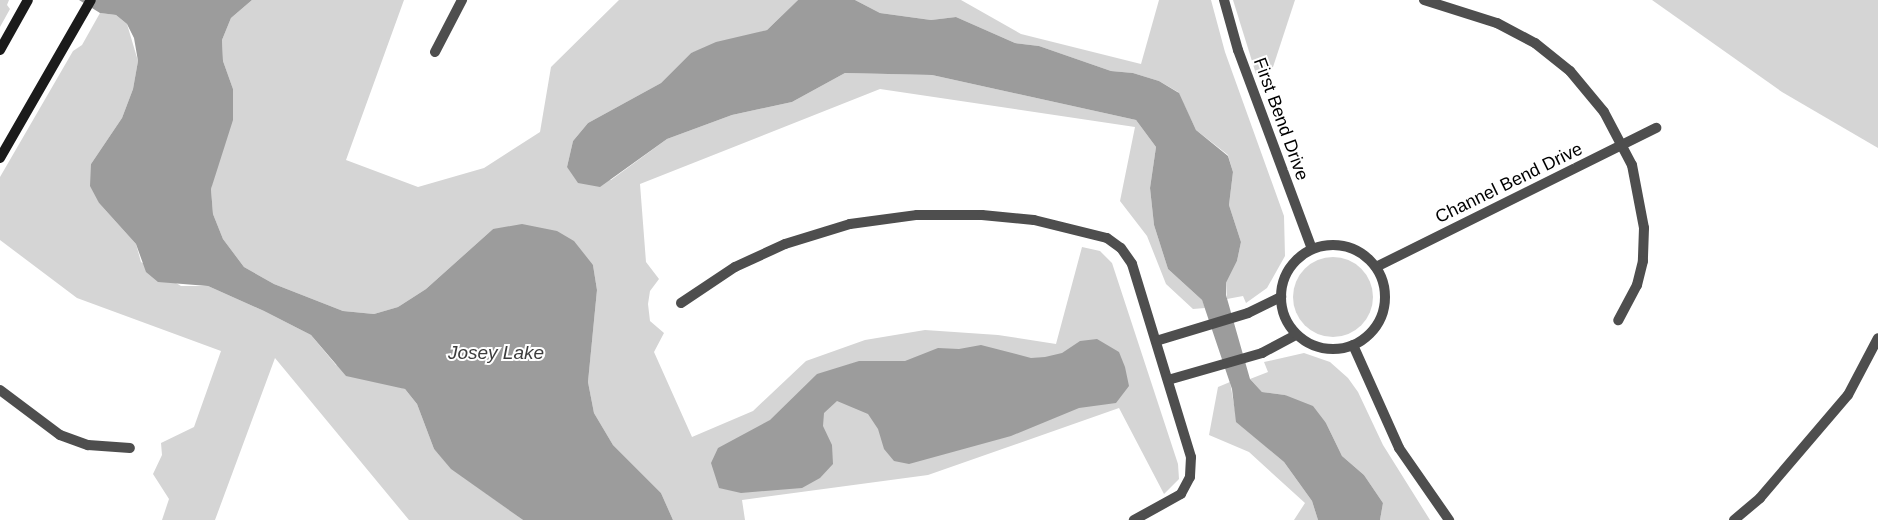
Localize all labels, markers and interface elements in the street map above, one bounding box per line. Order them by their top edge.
street label: First Bend Drive [1249,55,1313,183]
street label: Channel Bend Drive [1432,138,1586,228]
water label: Josey Lake [448,342,544,364]

